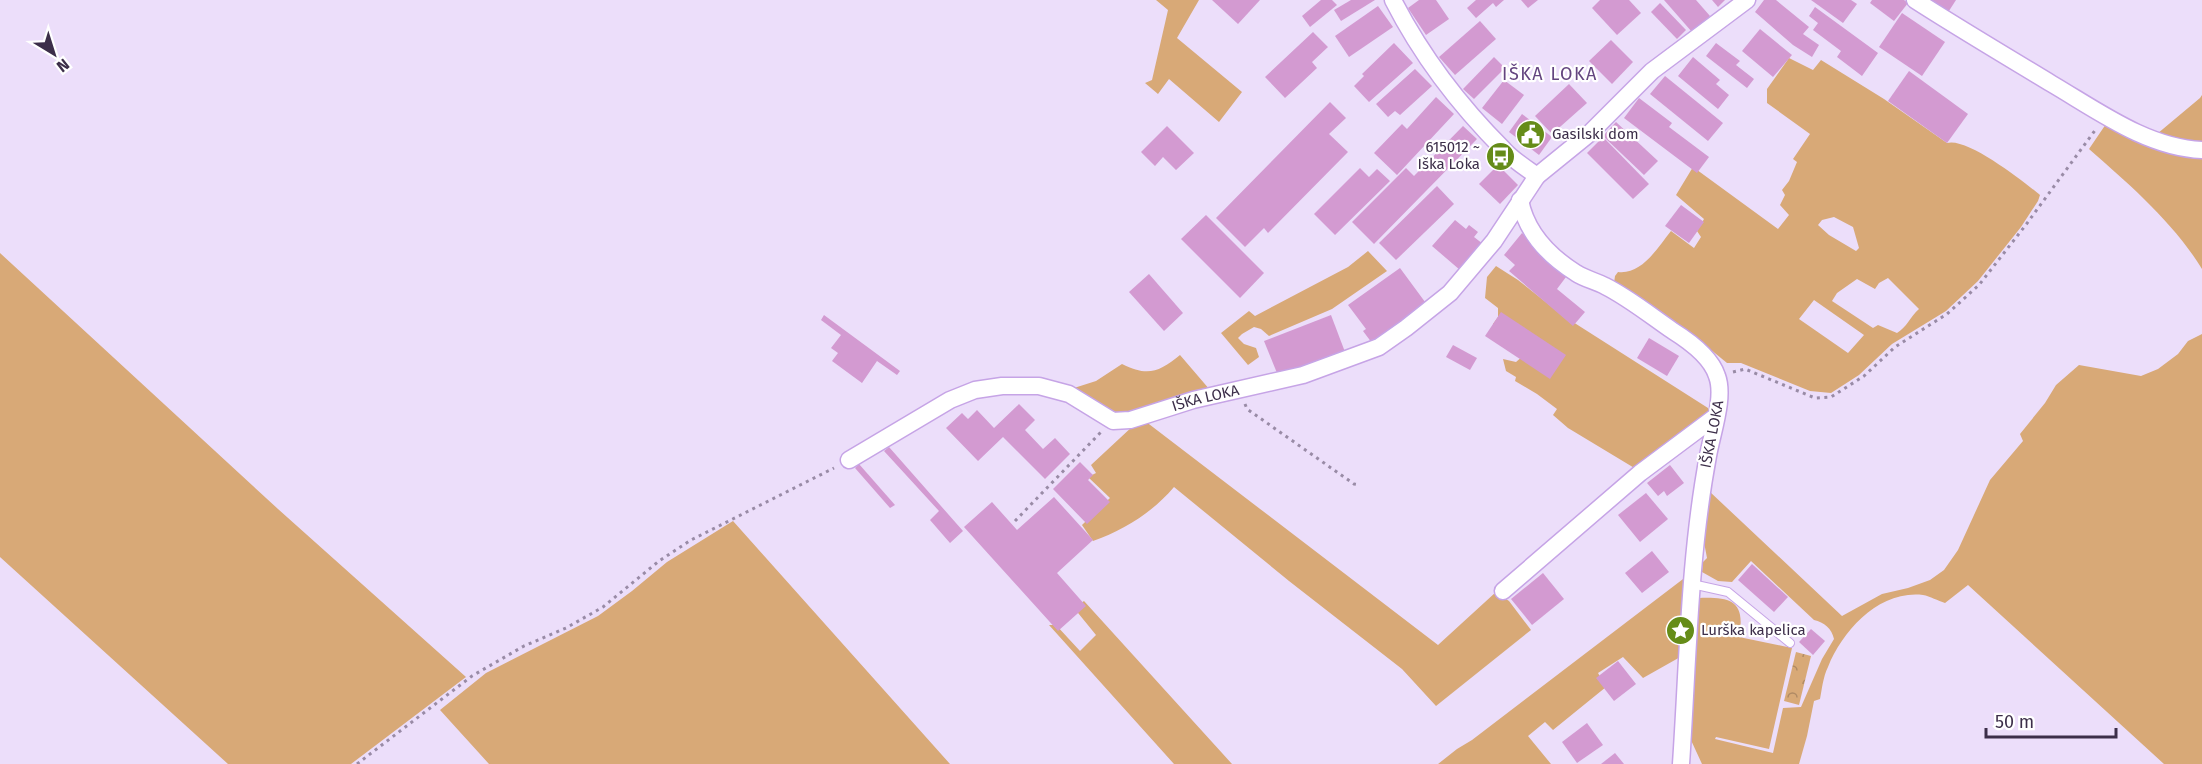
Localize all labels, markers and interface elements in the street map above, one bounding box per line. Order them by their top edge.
north arrow [24,24,84,84]
text: N [53,55,73,76]
district label: IŠKA LOKA [1502,63,1598,85]
public building icon: Gasilski dom [1515,118,1547,150]
place label: Gasilski dom [1552,125,1639,143]
place label: 615012 ~ Iška Loka [1418,138,1480,173]
bus stop icon: 615012 ~ Iška Loka [1485,140,1517,172]
street label: IŠKA LOKA [1169,381,1241,415]
street label: IŠKA LOKA [1697,398,1727,469]
place icon: Lurška kapelica [1664,614,1696,646]
place label: Lurška kapelica [1701,621,1806,639]
scale bar [1986,701,2116,739]
text: 50 m [1995,711,2034,733]

